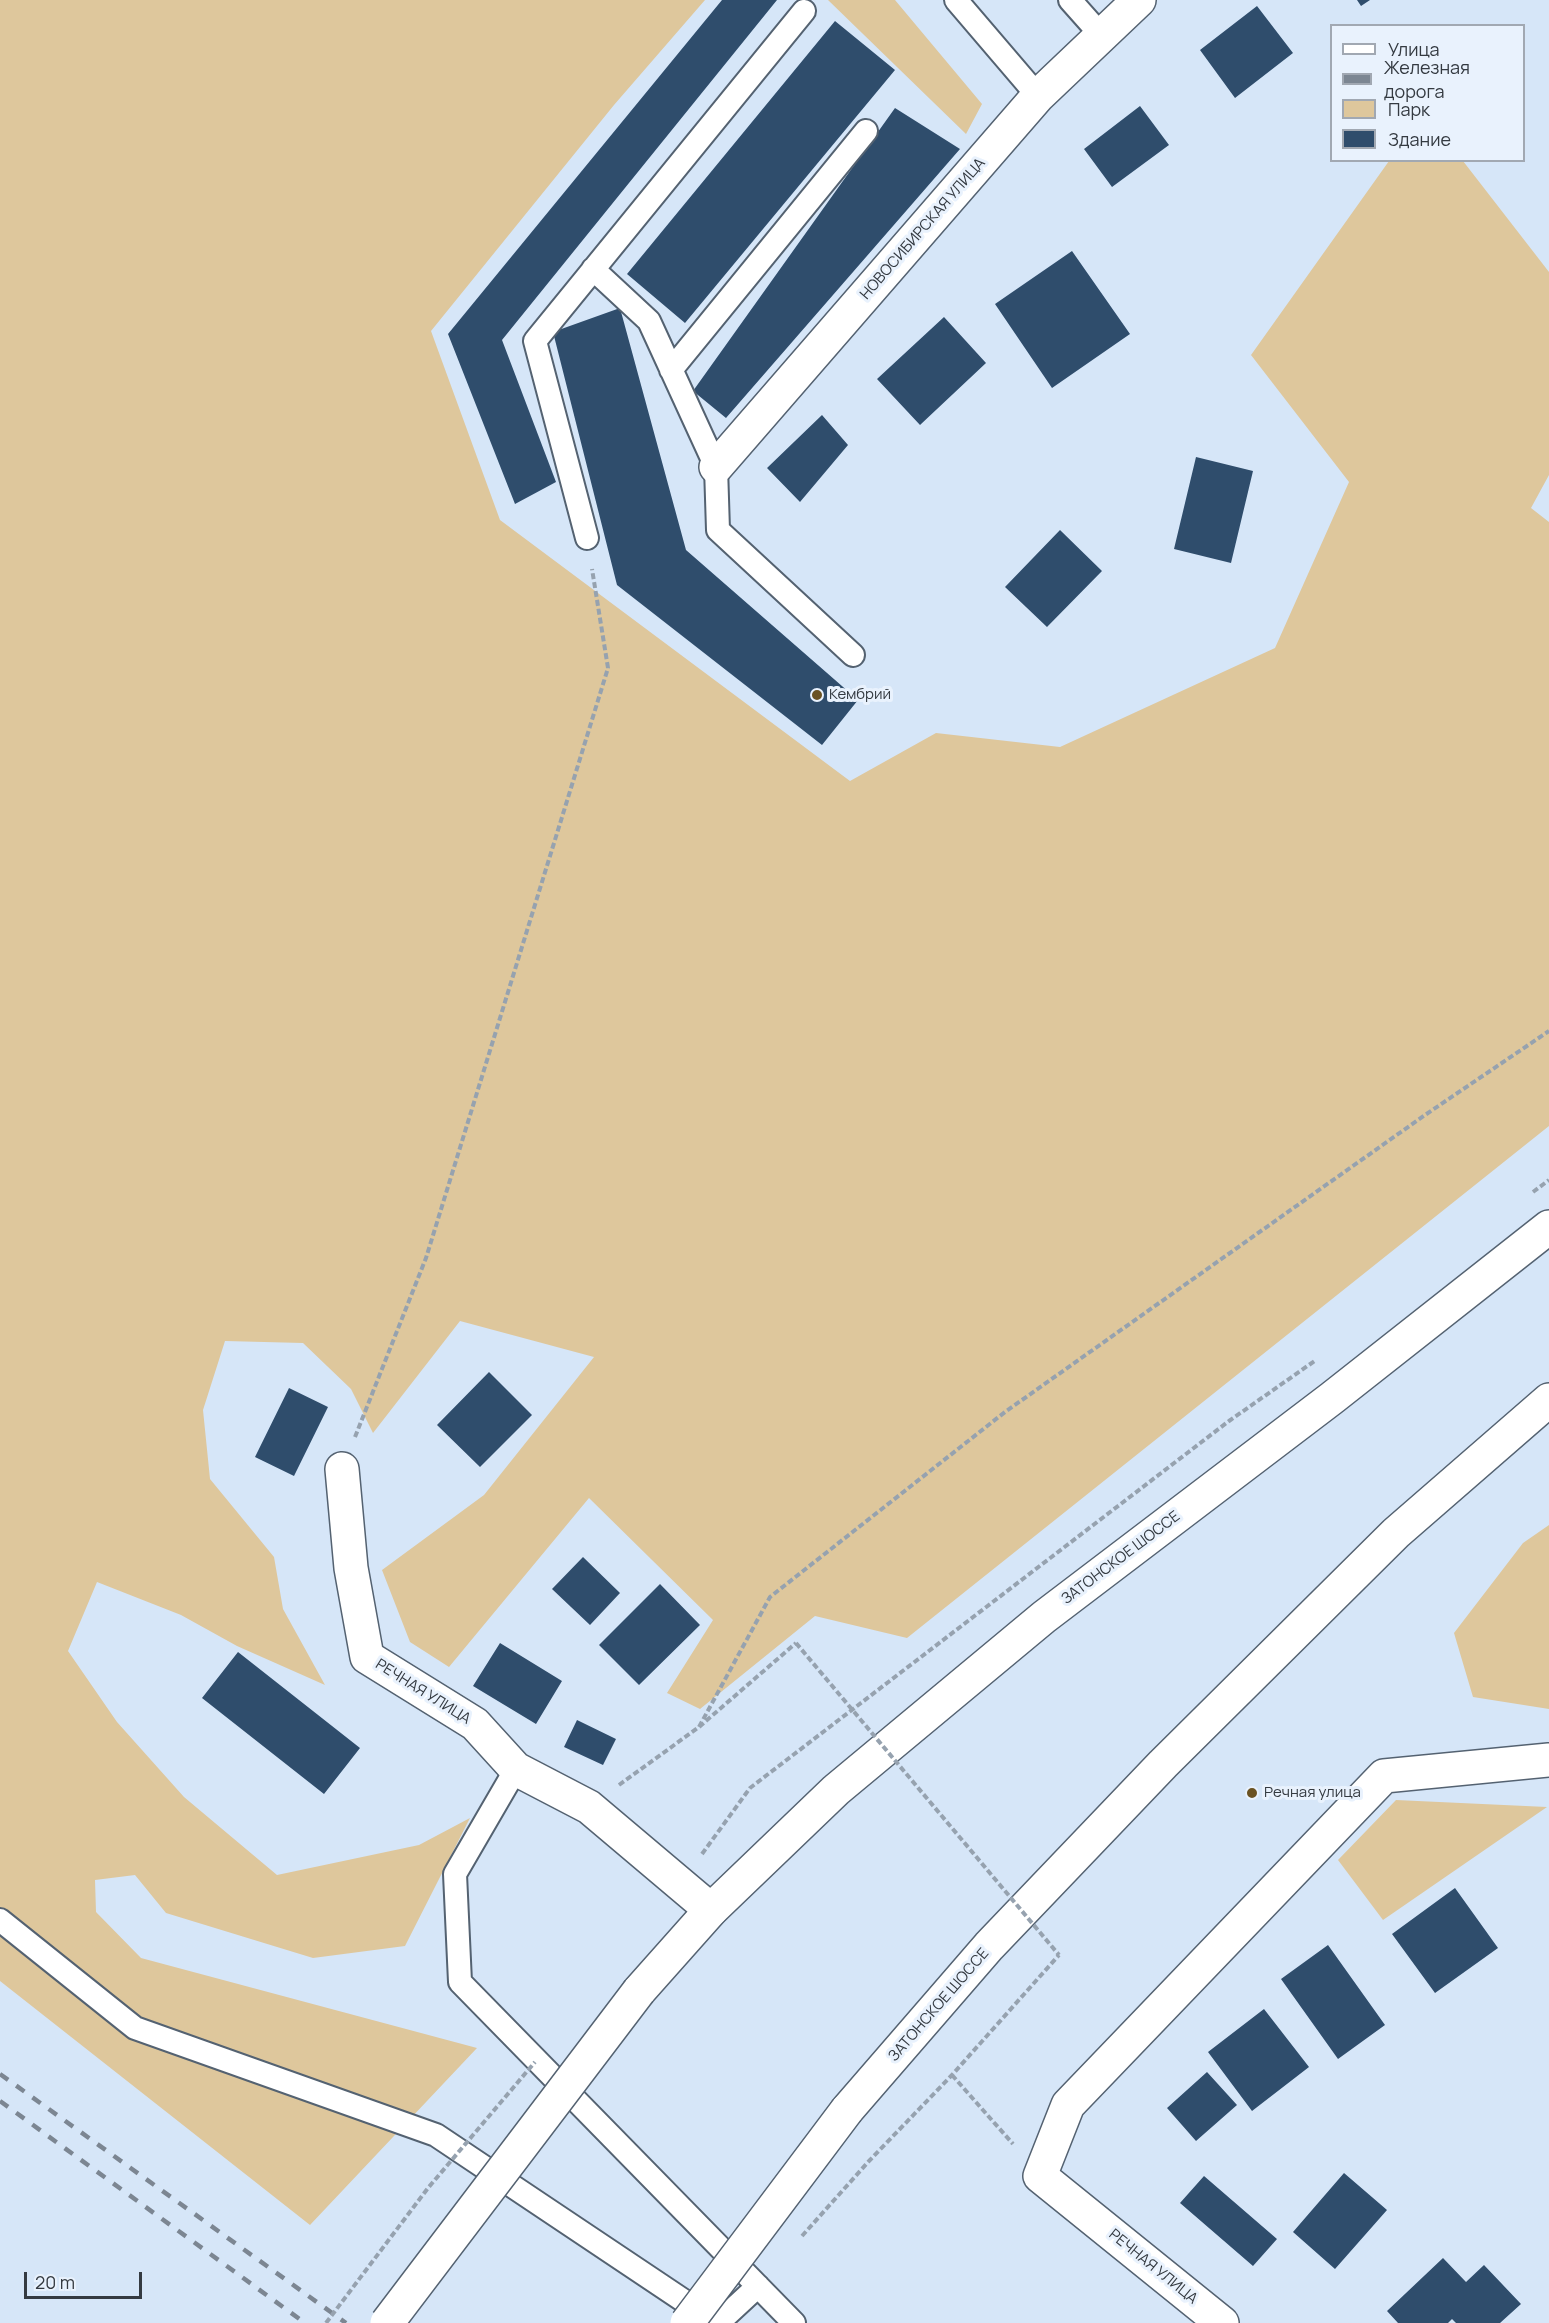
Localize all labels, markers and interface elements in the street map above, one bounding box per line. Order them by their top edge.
legend [1330,24,1525,162]
text: Улица [1388,37,1440,61]
text: Железная дорога [1384,55,1470,103]
text: Парк [1388,97,1430,121]
text: Здание [1388,127,1451,151]
street label: НОВОСИБИРСКАЯ УЛИЦА [857,155,989,303]
place label: Кембрий [829,686,891,704]
marker: Кембрий [810,688,824,702]
street label: ЗАТОНСКОЕ ШОССЕ [1058,1508,1184,1608]
street label: РЕЧНАЯ УЛИЦА [372,1656,474,1728]
place label: Речная улица [1264,1784,1361,1802]
marker: Речная улица [1245,1786,1259,1800]
street label: ЗАТОНСКОЕ ШОССЕ [885,1945,993,2065]
street label: РЕЧНАЯ УЛИЦА [1105,2226,1201,2308]
scale bar [27,2260,146,2298]
text: 20 m [35,2270,75,2294]

